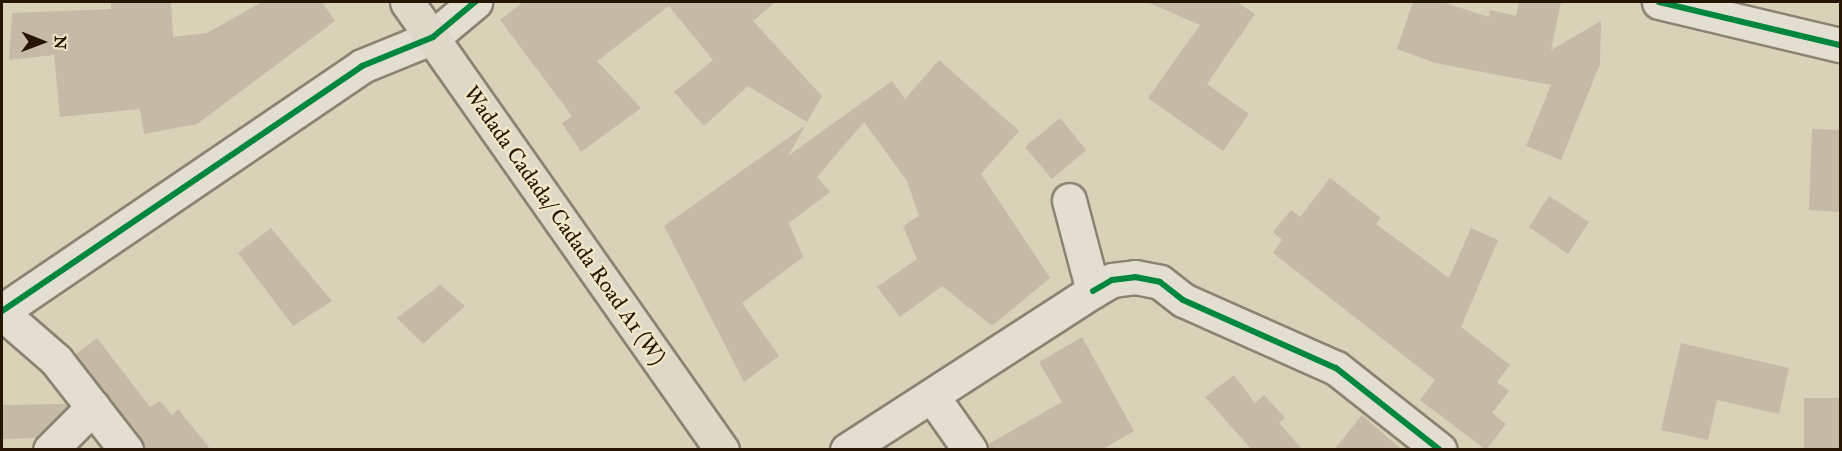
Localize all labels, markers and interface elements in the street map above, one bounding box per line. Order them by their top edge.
north arrow [12,12,72,72]
text: N [51,35,70,49]
street label: Wadada Cadada/ Cadada Road A1 (W) [458,81,672,369]

